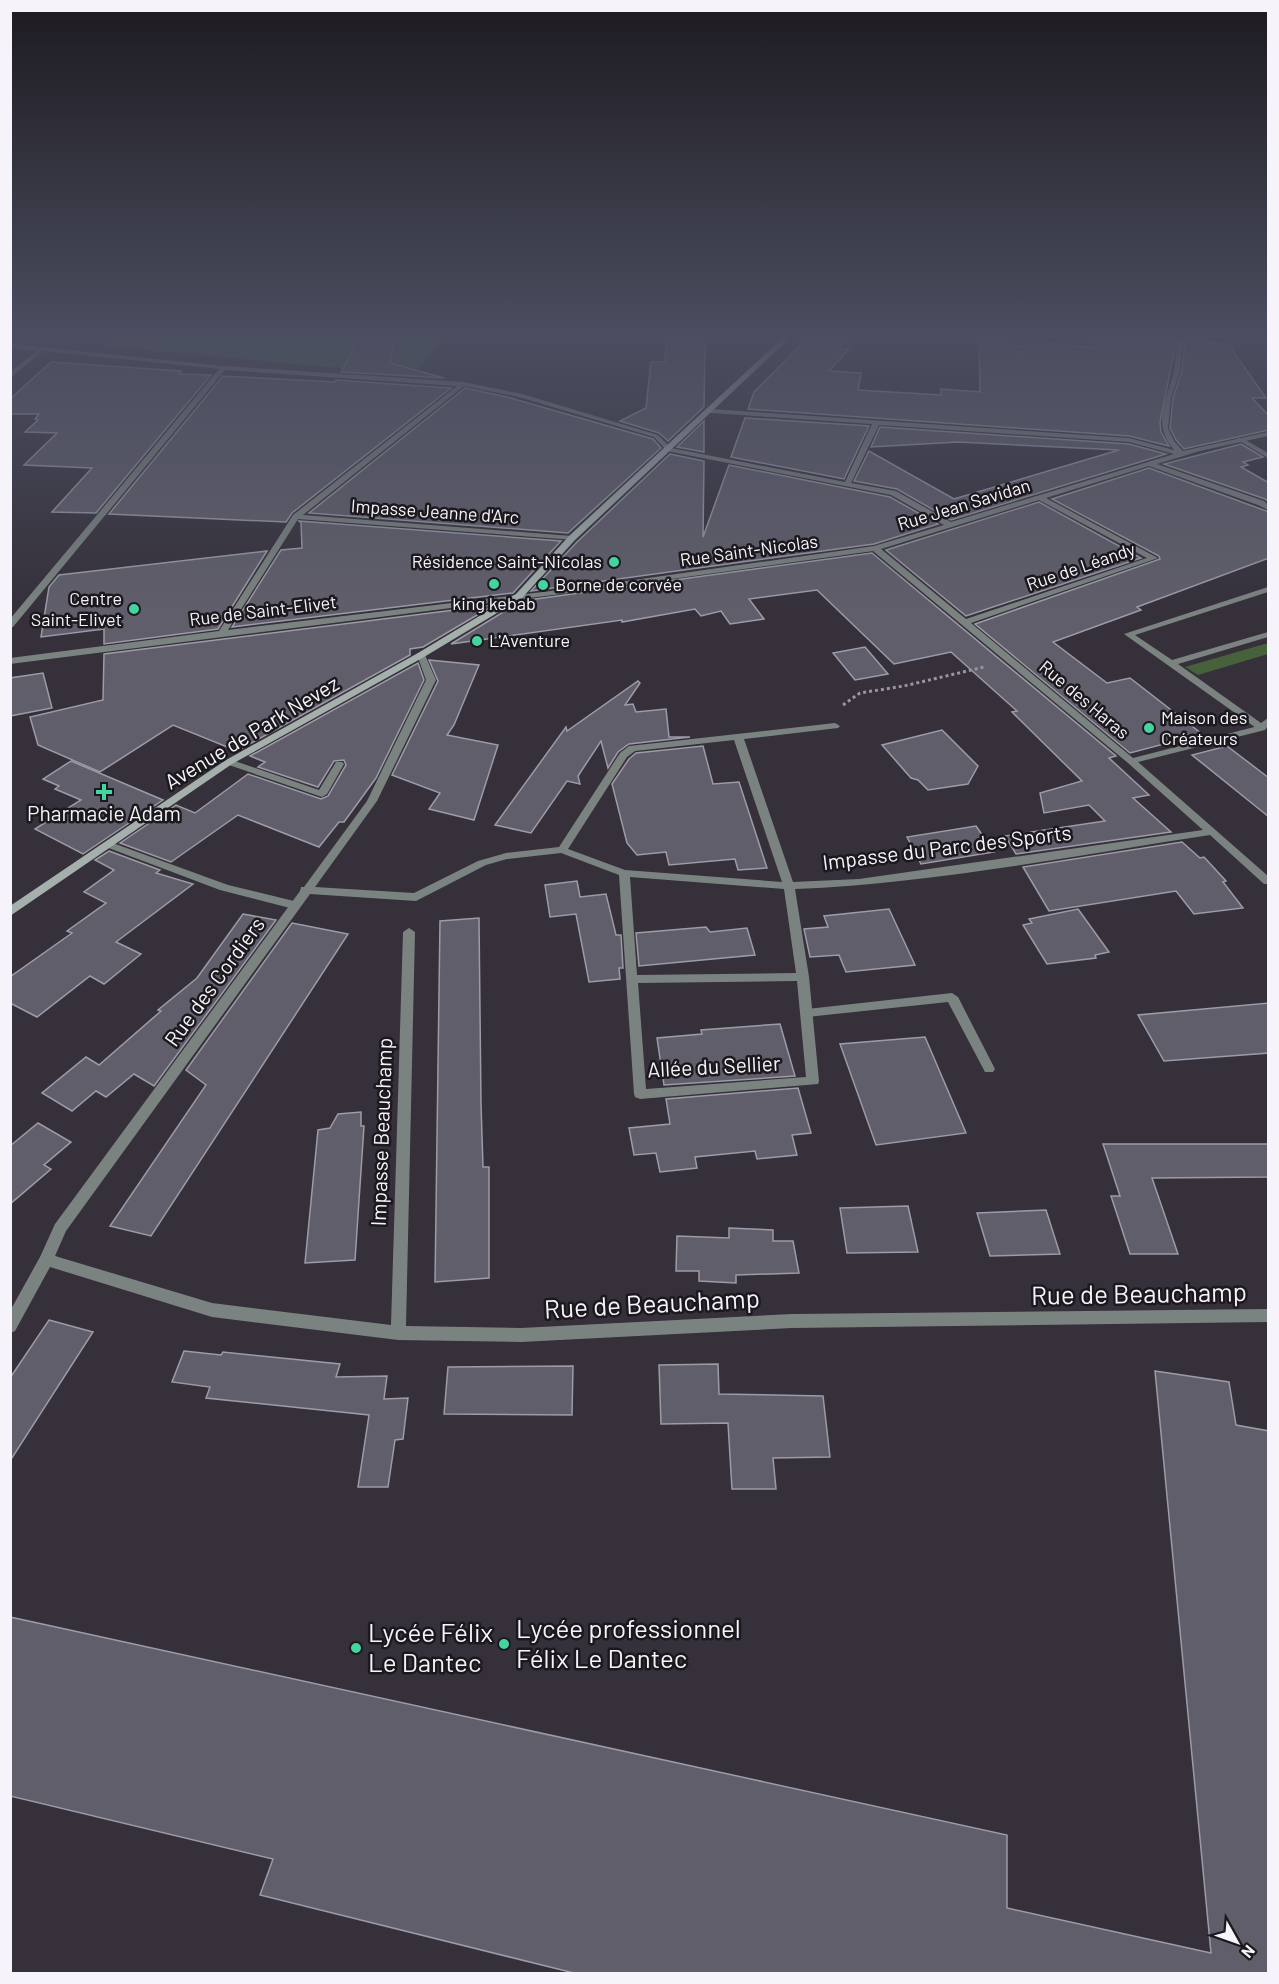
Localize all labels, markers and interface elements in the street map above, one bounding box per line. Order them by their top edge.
street label: Rue Jean Savidan [895,473,1033,535]
street label: Impasse Jeanne d'Arc [350,494,520,528]
street label: Rue Saint-Nicolas [678,529,819,571]
street label: Rue de Léandy [1023,537,1138,595]
place label: Résidence Saint-Nicolas [412,550,602,572]
marker: Résidence Saint-Nicolas [607,555,621,569]
place label: Borne de corvée [555,573,682,595]
marker: king kebab [487,577,501,591]
marker: Borne de corvée [536,578,550,592]
place label: Centre Saint-Elivet [31,587,122,630]
street label: Rue de Saint-Elivet [188,590,338,630]
place label: king kebab [452,592,536,614]
marker: Centre Saint-Elivet [127,602,141,616]
place label: L'Aventure [489,629,570,651]
marker: L'Aventure [470,634,484,648]
street label: Rue des Haras [1035,655,1134,743]
street label: Avenue de Park Nevez [160,670,343,794]
place label: Maison des Créateurs [1161,706,1247,749]
marker: Maison des Créateurs [1142,721,1156,735]
marker: Pharmacie Adam [97,785,111,799]
place label: Pharmacie Adam [27,800,181,825]
street label: Impasse du Parc des Sports [821,819,1073,874]
street label: Rue des Cordiers [159,912,269,1051]
street label: Impasse Beauchamp [365,1037,396,1227]
street label: Allée du Sellier [647,1050,781,1081]
street label: Rue de Beauchamp [1031,1275,1247,1310]
street label: Rue de Beauchamp [543,1281,761,1324]
place label: Lycée professionnel Félix Le Dantec [516,1612,741,1673]
place label: Lycée Félix Le Dantec [368,1616,493,1677]
marker: Lycée professionnel Félix Le Dantec [497,1637,511,1651]
marker: Lycée Félix Le Dantec [349,1641,363,1655]
north arrow [1207,1912,1267,1972]
text: N [1238,1942,1260,1962]

